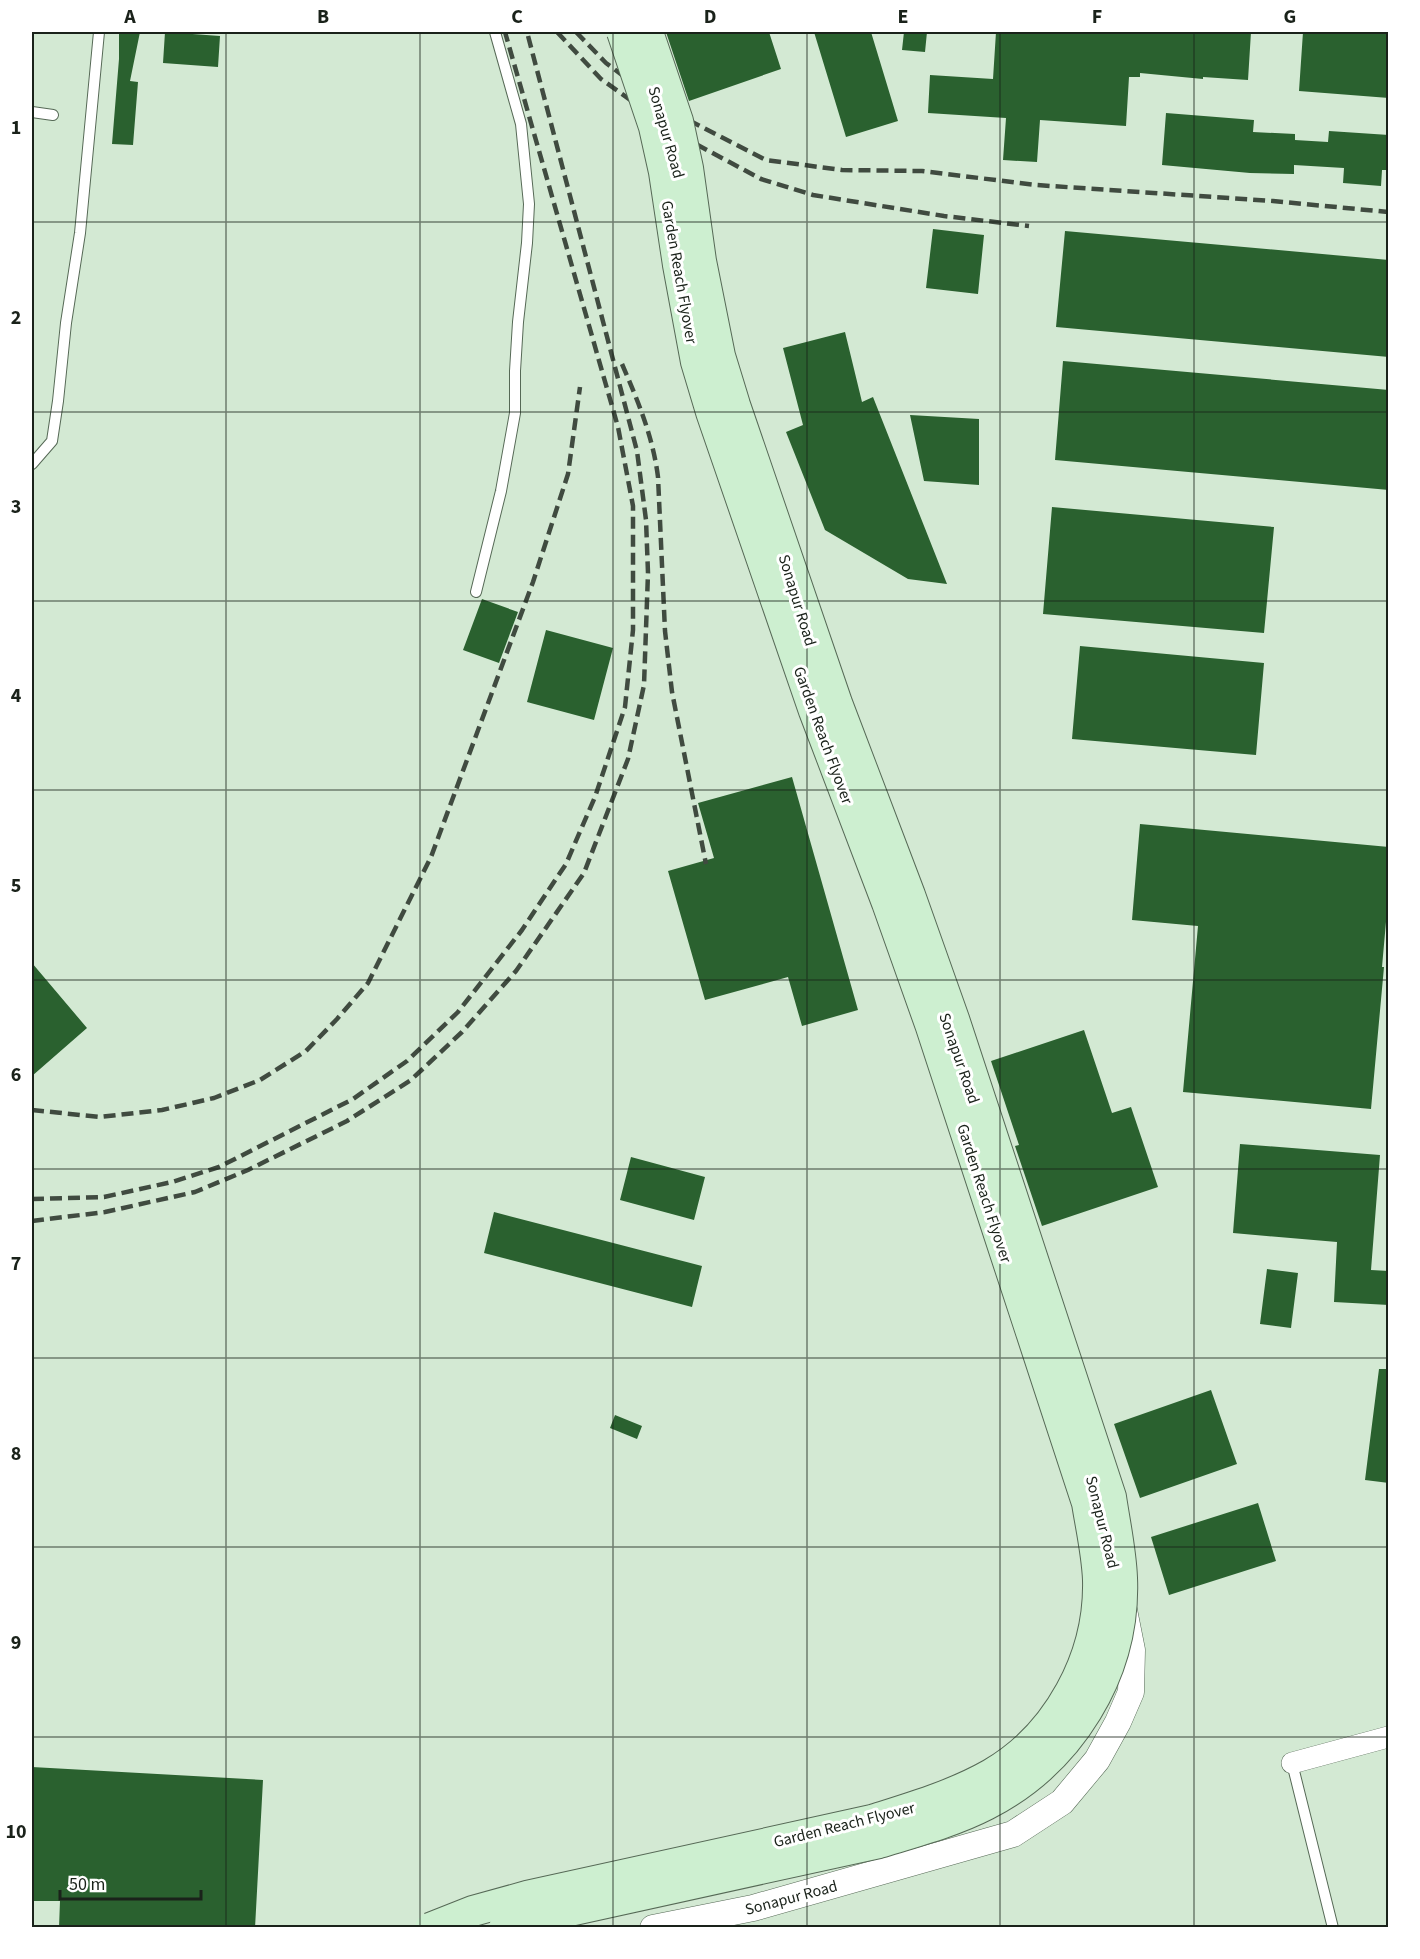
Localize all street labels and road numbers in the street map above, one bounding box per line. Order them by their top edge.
street label: Sonapur Road [642,84,690,181]
street label: Garden Reach Flyover [656,199,703,346]
street label: Sonapur Road [773,552,821,649]
street label: Garden Reach Flyover [788,663,858,808]
street label: Sonapur Road [933,1010,985,1107]
street label: Garden Reach Flyover [951,1121,1017,1266]
street label: Sonapur Road [1080,1474,1124,1571]
street label: Garden Reach Flyover [771,1797,918,1853]
street label: Sonapur Road [743,1875,840,1921]

